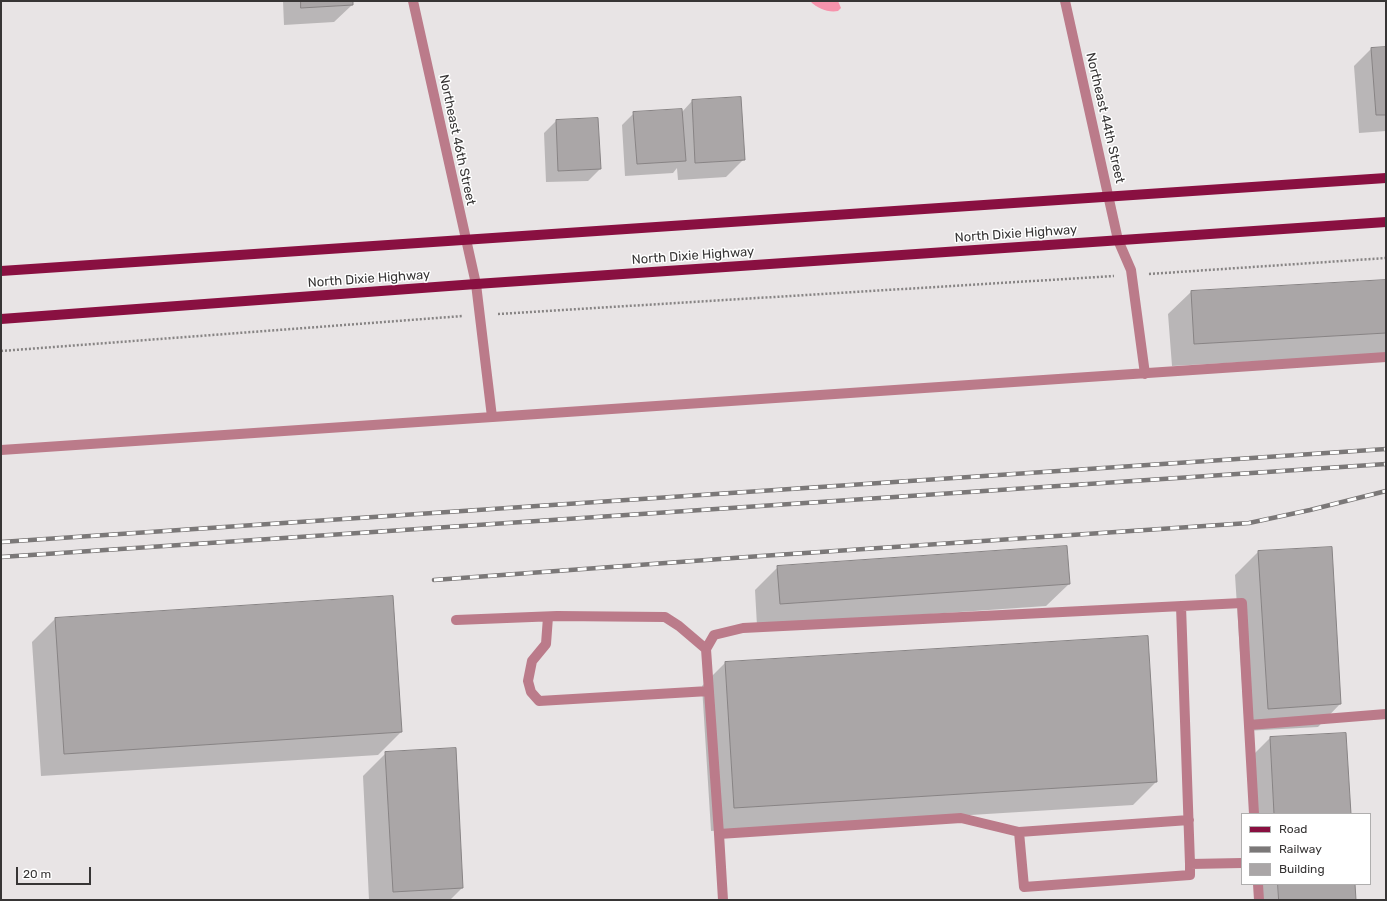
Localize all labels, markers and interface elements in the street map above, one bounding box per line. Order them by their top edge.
street label: Northeast 44th Street [1082,51,1128,185]
street label: Northeast 46th Street [435,73,479,207]
street label: North Dixie Highway [954,222,1078,246]
street label: North Dixie Highway [631,244,755,268]
street label: North Dixie Highway [307,267,431,291]
legend [1241,813,1371,885]
text: Road [1279,822,1307,836]
text: Railway [1279,842,1322,856]
scale bar [18,859,93,885]
text: Building [1279,862,1325,876]
text: 20 m [23,867,51,881]

